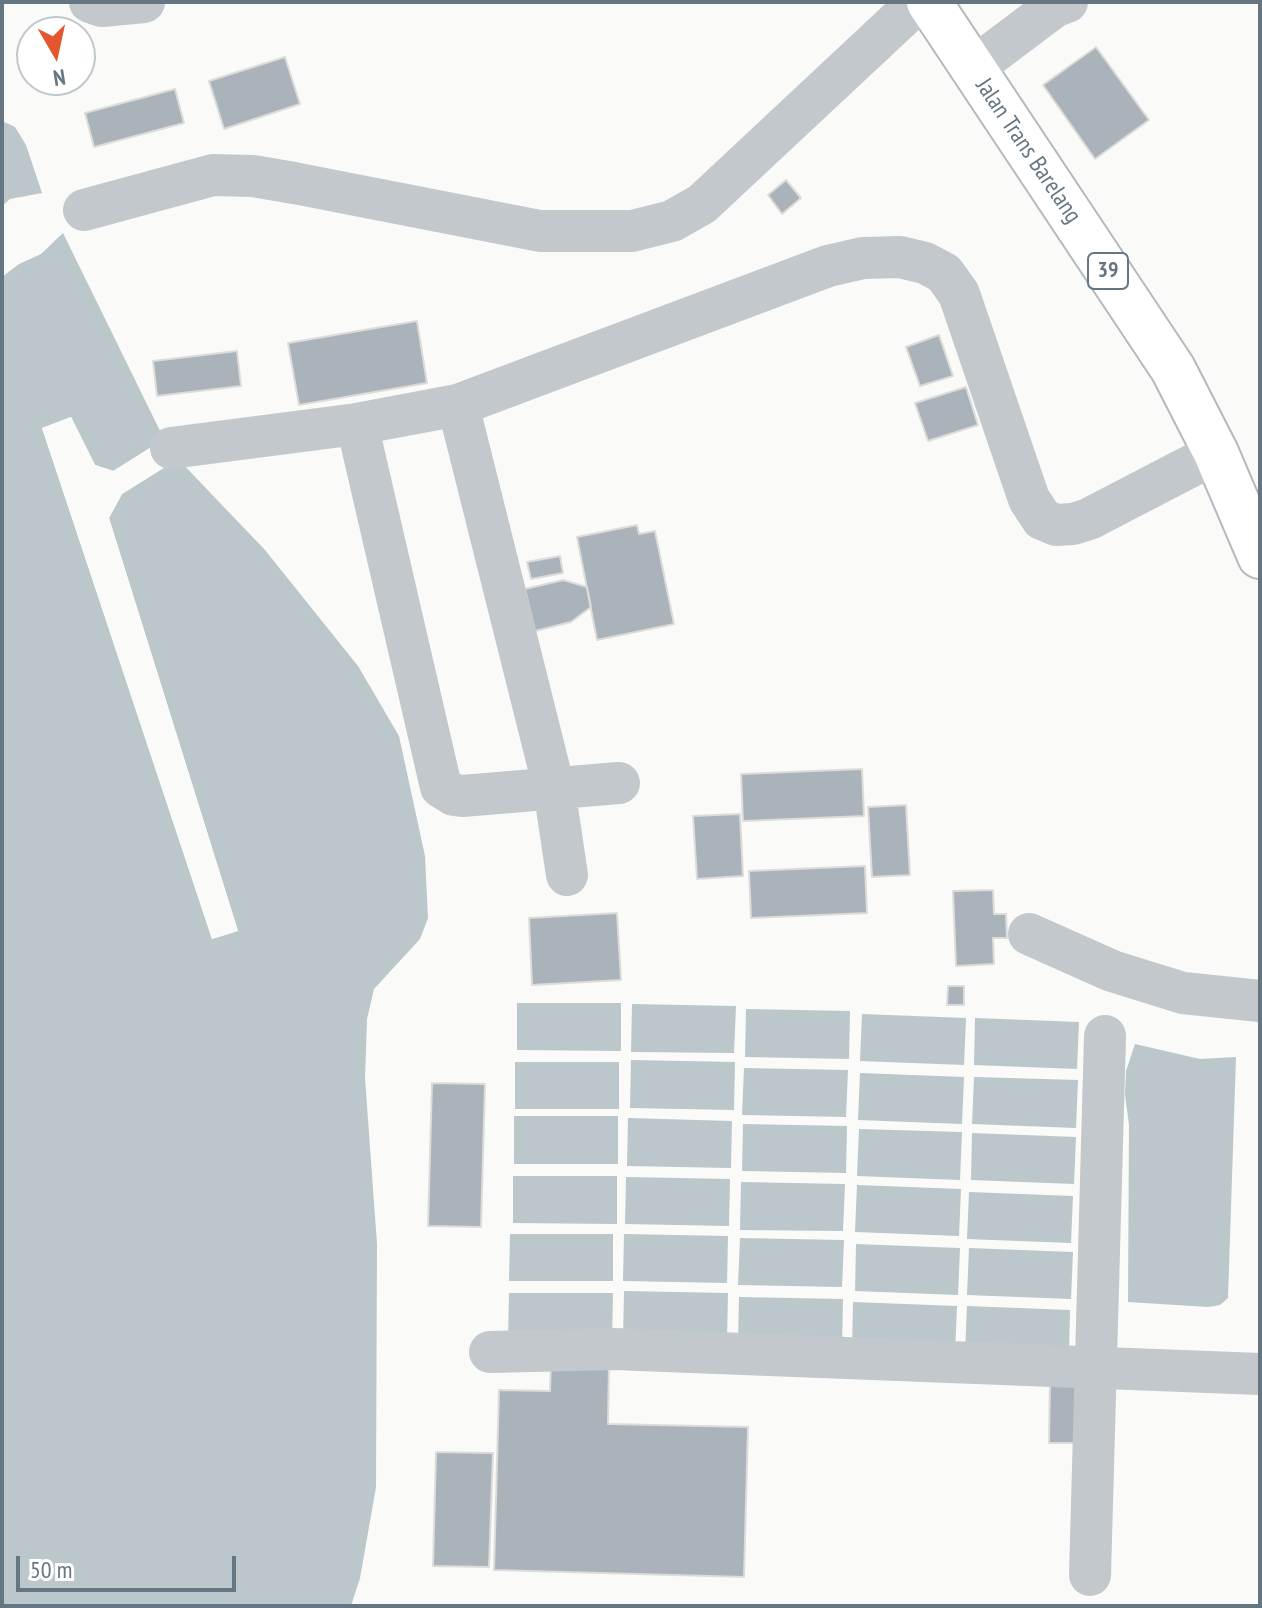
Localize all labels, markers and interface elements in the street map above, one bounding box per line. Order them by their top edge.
north arrow [16,16,96,96]
text: N [51,63,68,92]
street label: Jalan Trans Barelang [969,73,1087,229]
road number: 39 [1088,253,1128,289]
scale bar [20,1540,240,1590]
text: 50 m [30,1554,72,1585]

